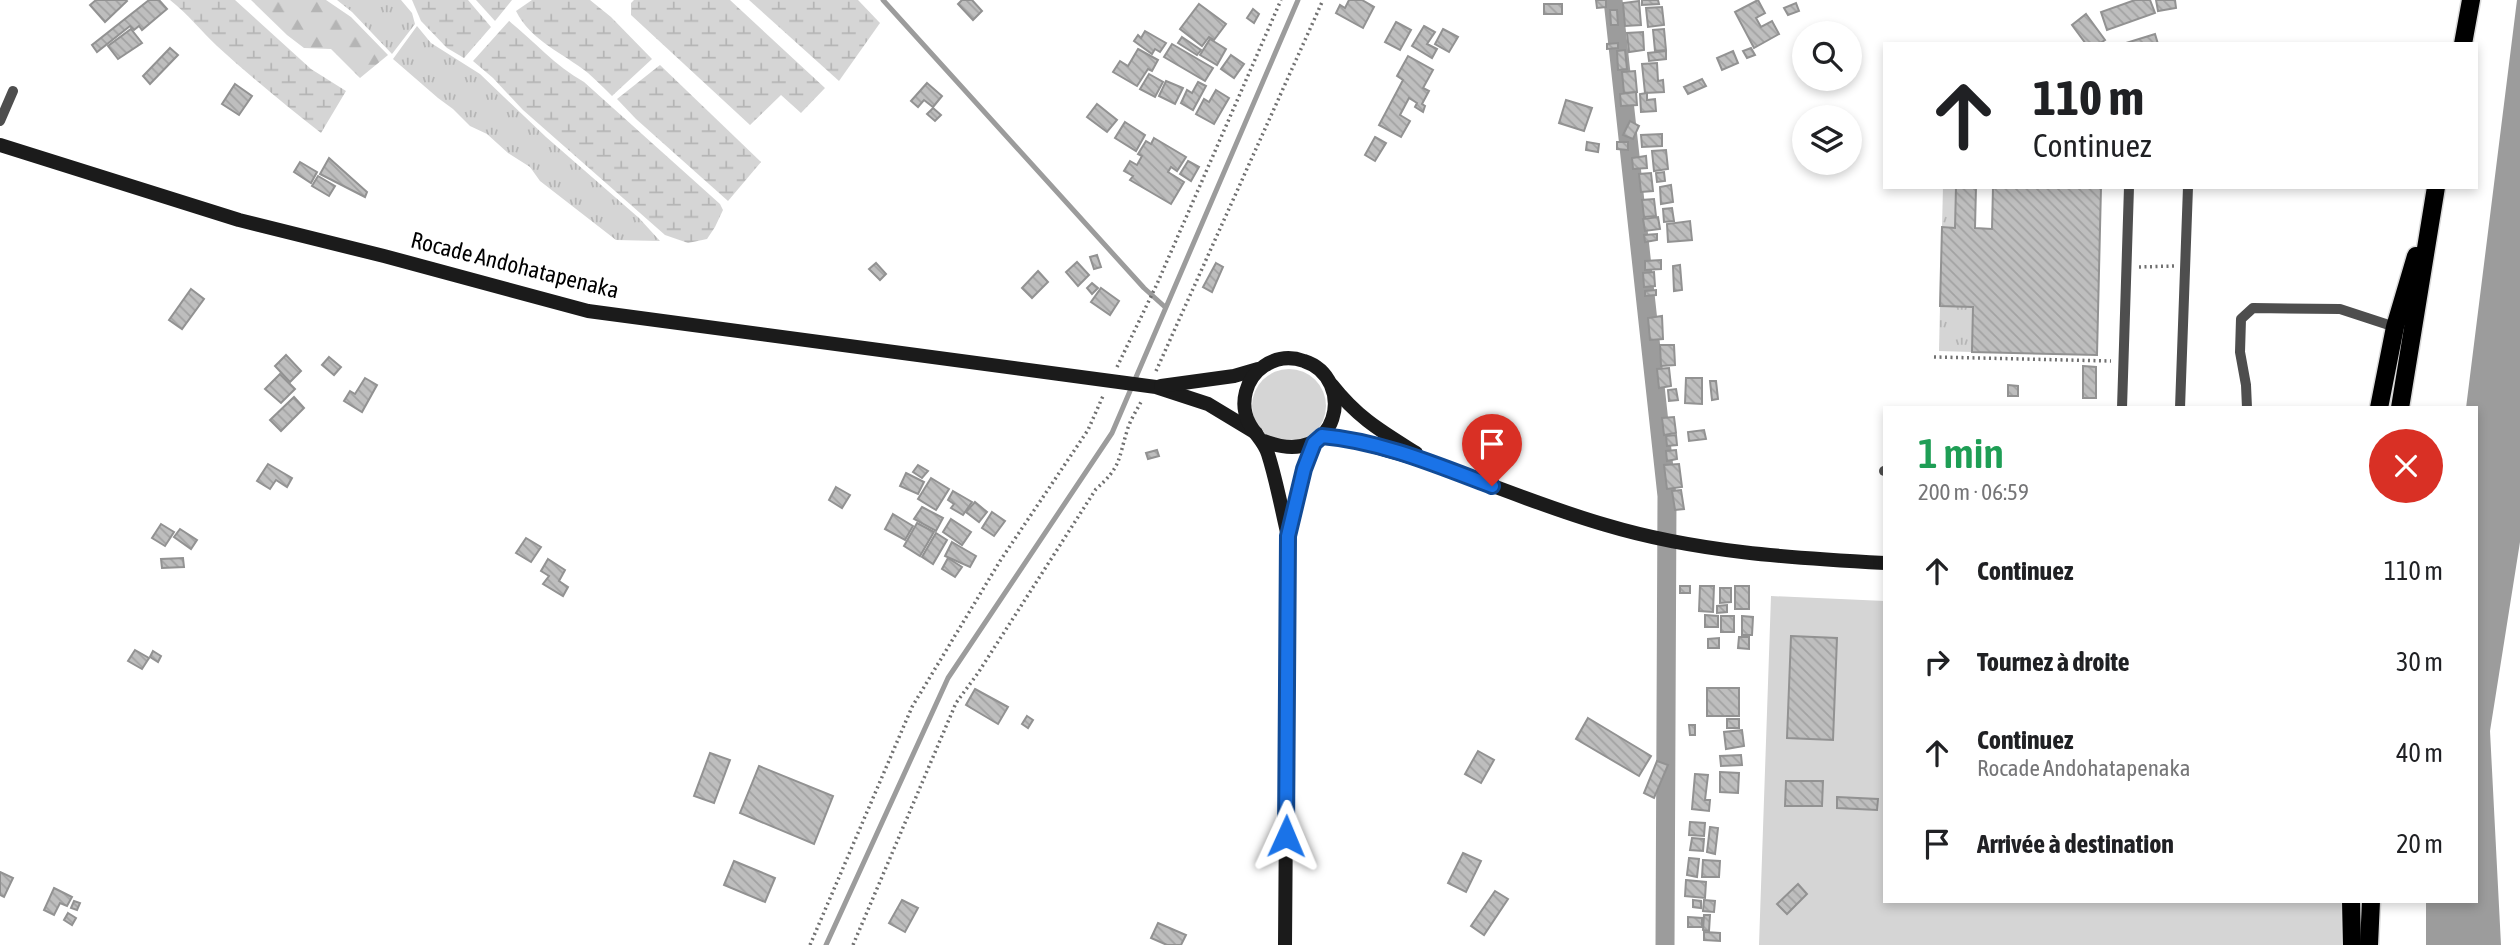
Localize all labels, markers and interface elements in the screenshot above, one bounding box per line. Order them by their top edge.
map controls [1792,21,1862,175]
button: search [1792,21,1862,91]
text: 110 m [2033,69,2144,125]
icon: ahead [1918,70,2009,161]
button: layers [1792,105,1862,175]
text: Continuez [2033,127,2152,164]
street label: Rocade Andohatapenaka [408,227,622,303]
pin [1462,414,1522,486]
icon: arrive [1473,425,1511,463]
text: 1 min [1918,429,2004,477]
button: close [2369,429,2443,503]
text: 200 m · 06:59 [1918,479,2029,505]
icon: ahead [1918,552,1956,590]
text: Continuez [1977,556,2073,586]
text: 110 m [2384,556,2443,586]
icon: right [1918,643,1956,681]
text: Tournez à droite [1977,647,2130,677]
text: 30 m [2396,647,2443,677]
text: Continuez [1977,725,2073,755]
icon: ahead [1918,734,1956,772]
text: 40 m [2396,738,2443,768]
text: Rocade Andohatapenaka [1977,755,2190,781]
position arrow [1249,799,1323,873]
icon: arrive [1918,825,1956,863]
text: Arrivée à destination [1977,829,2174,859]
text: 20 m [2396,829,2443,859]

